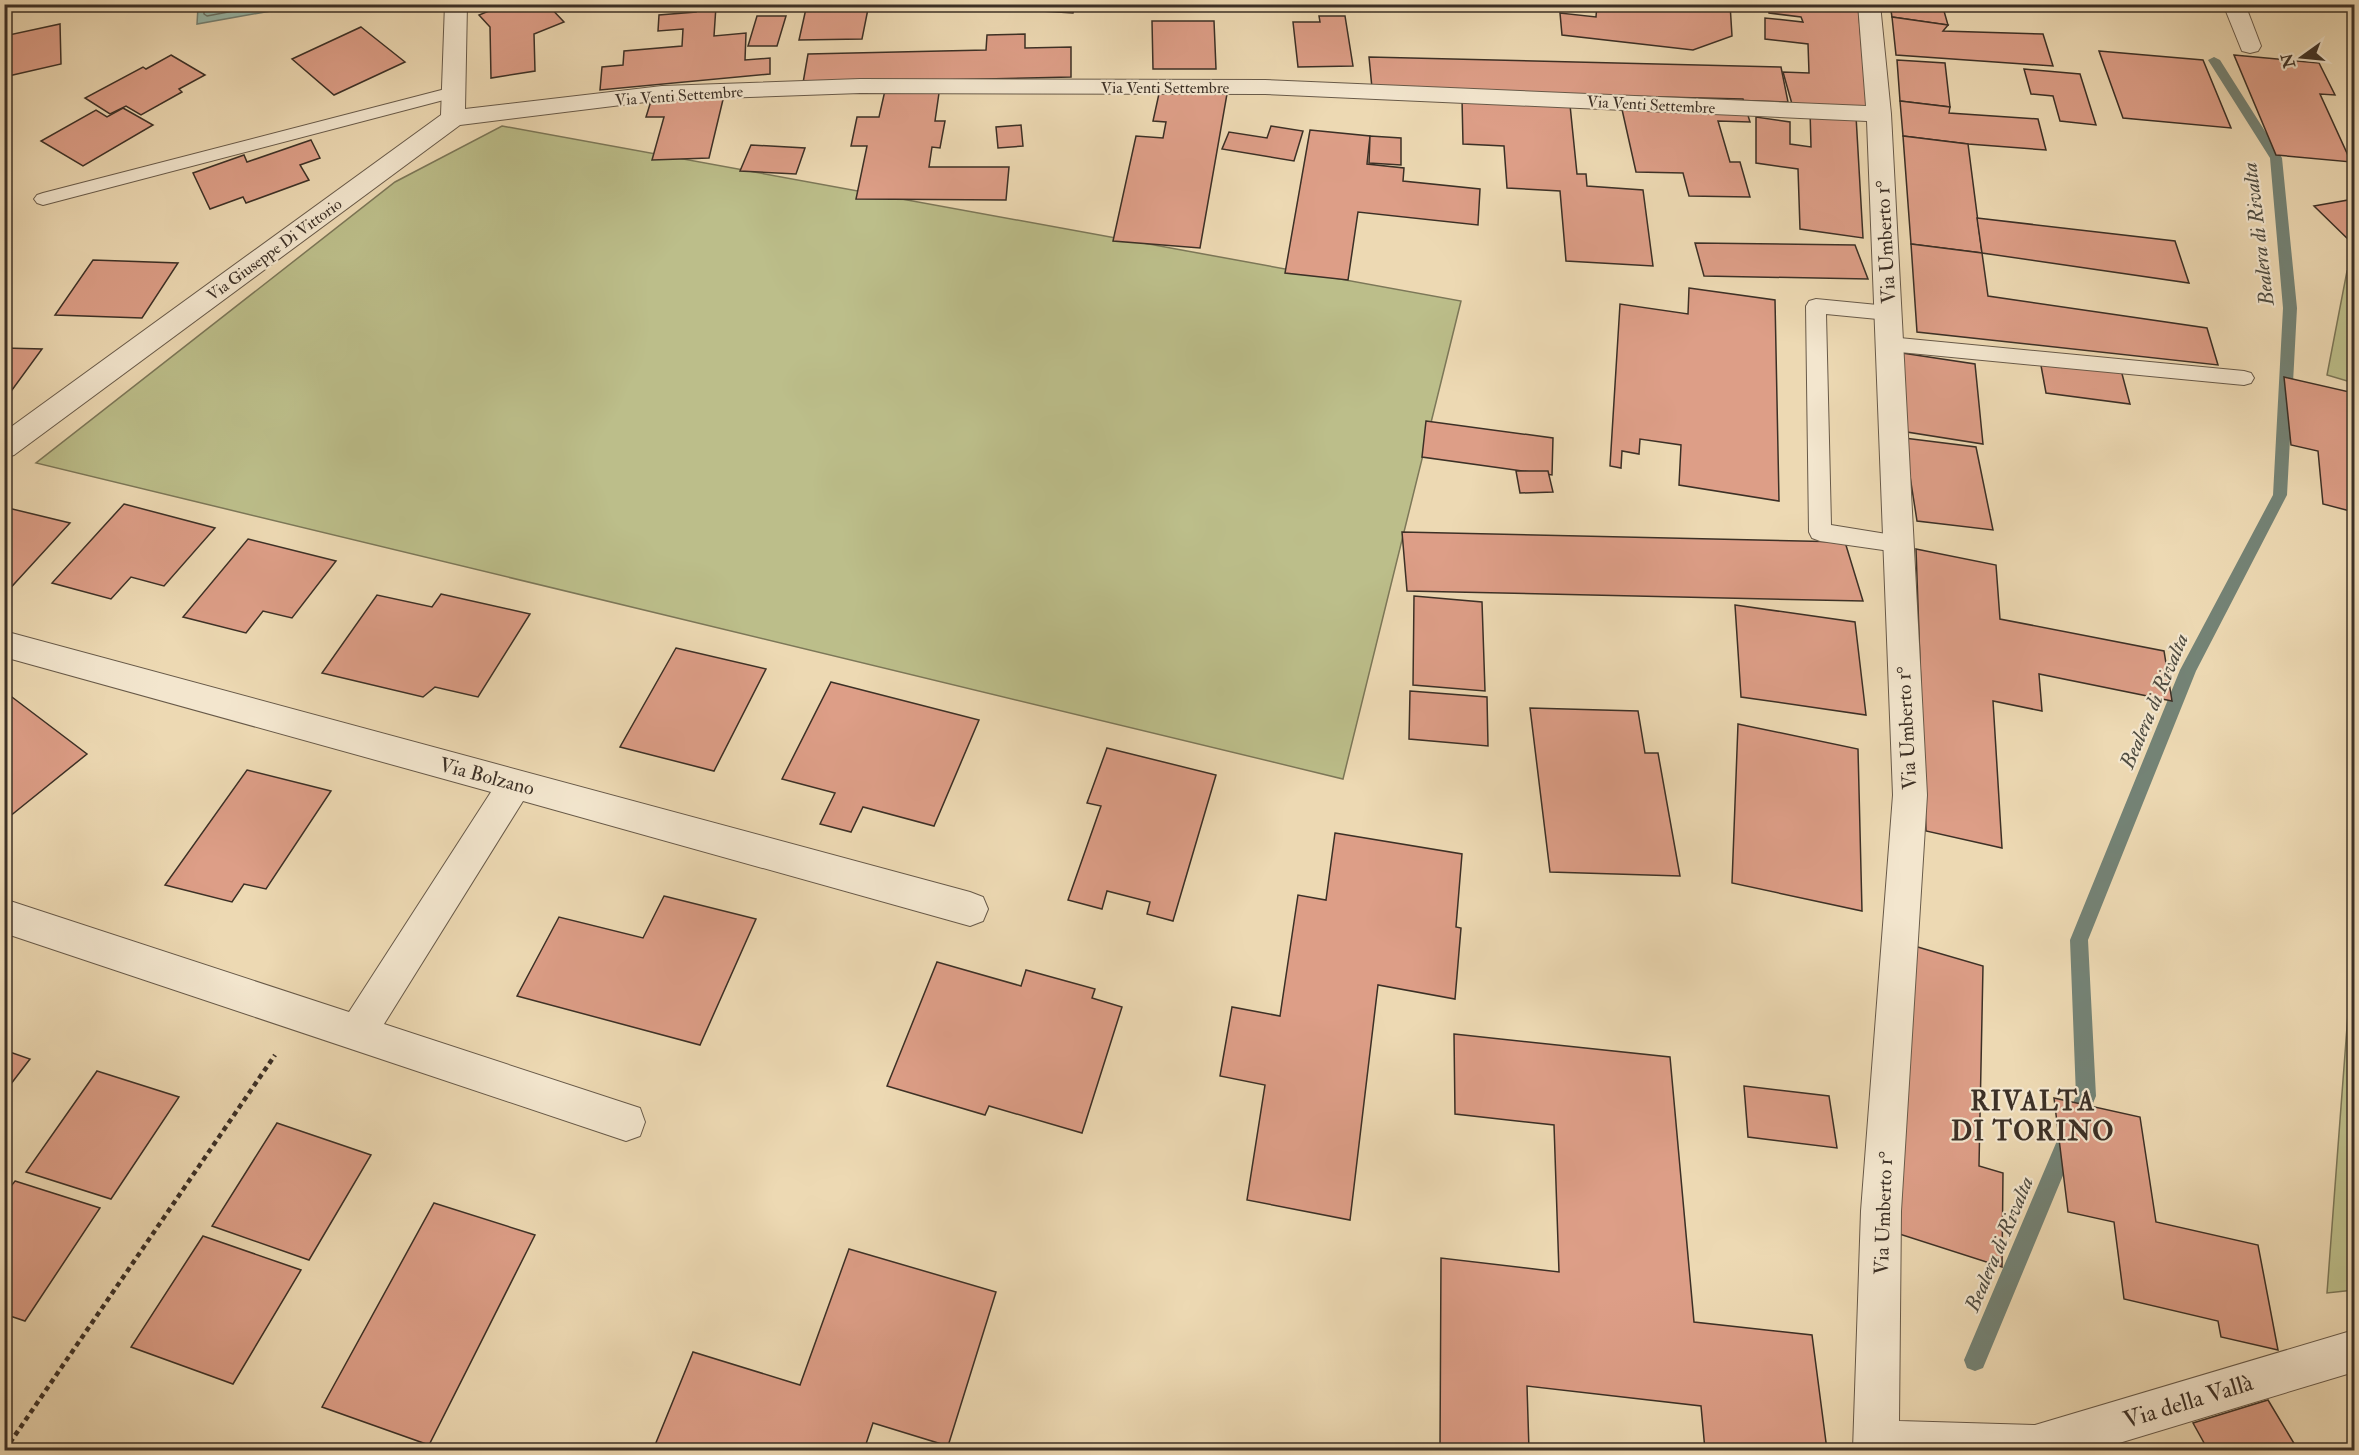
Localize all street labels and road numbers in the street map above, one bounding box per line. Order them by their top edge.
street label: Via Venti Settembre [1101,78,1230,98]
street label: Via Venti Settembre [614,82,744,110]
street label: Via Venti Settembre [1586,92,1716,118]
street label: Via Umberto 1° [1870,180,1901,304]
street label: Via Giuseppe Di Vittorio [203,194,347,306]
street label: Via Umberto 1° [1891,666,1922,790]
street label: Via Bolzano [437,752,537,801]
street label: Via Umberto 1° [1869,1151,1898,1275]
street label: Via della Vallà [2119,1367,2258,1436]

